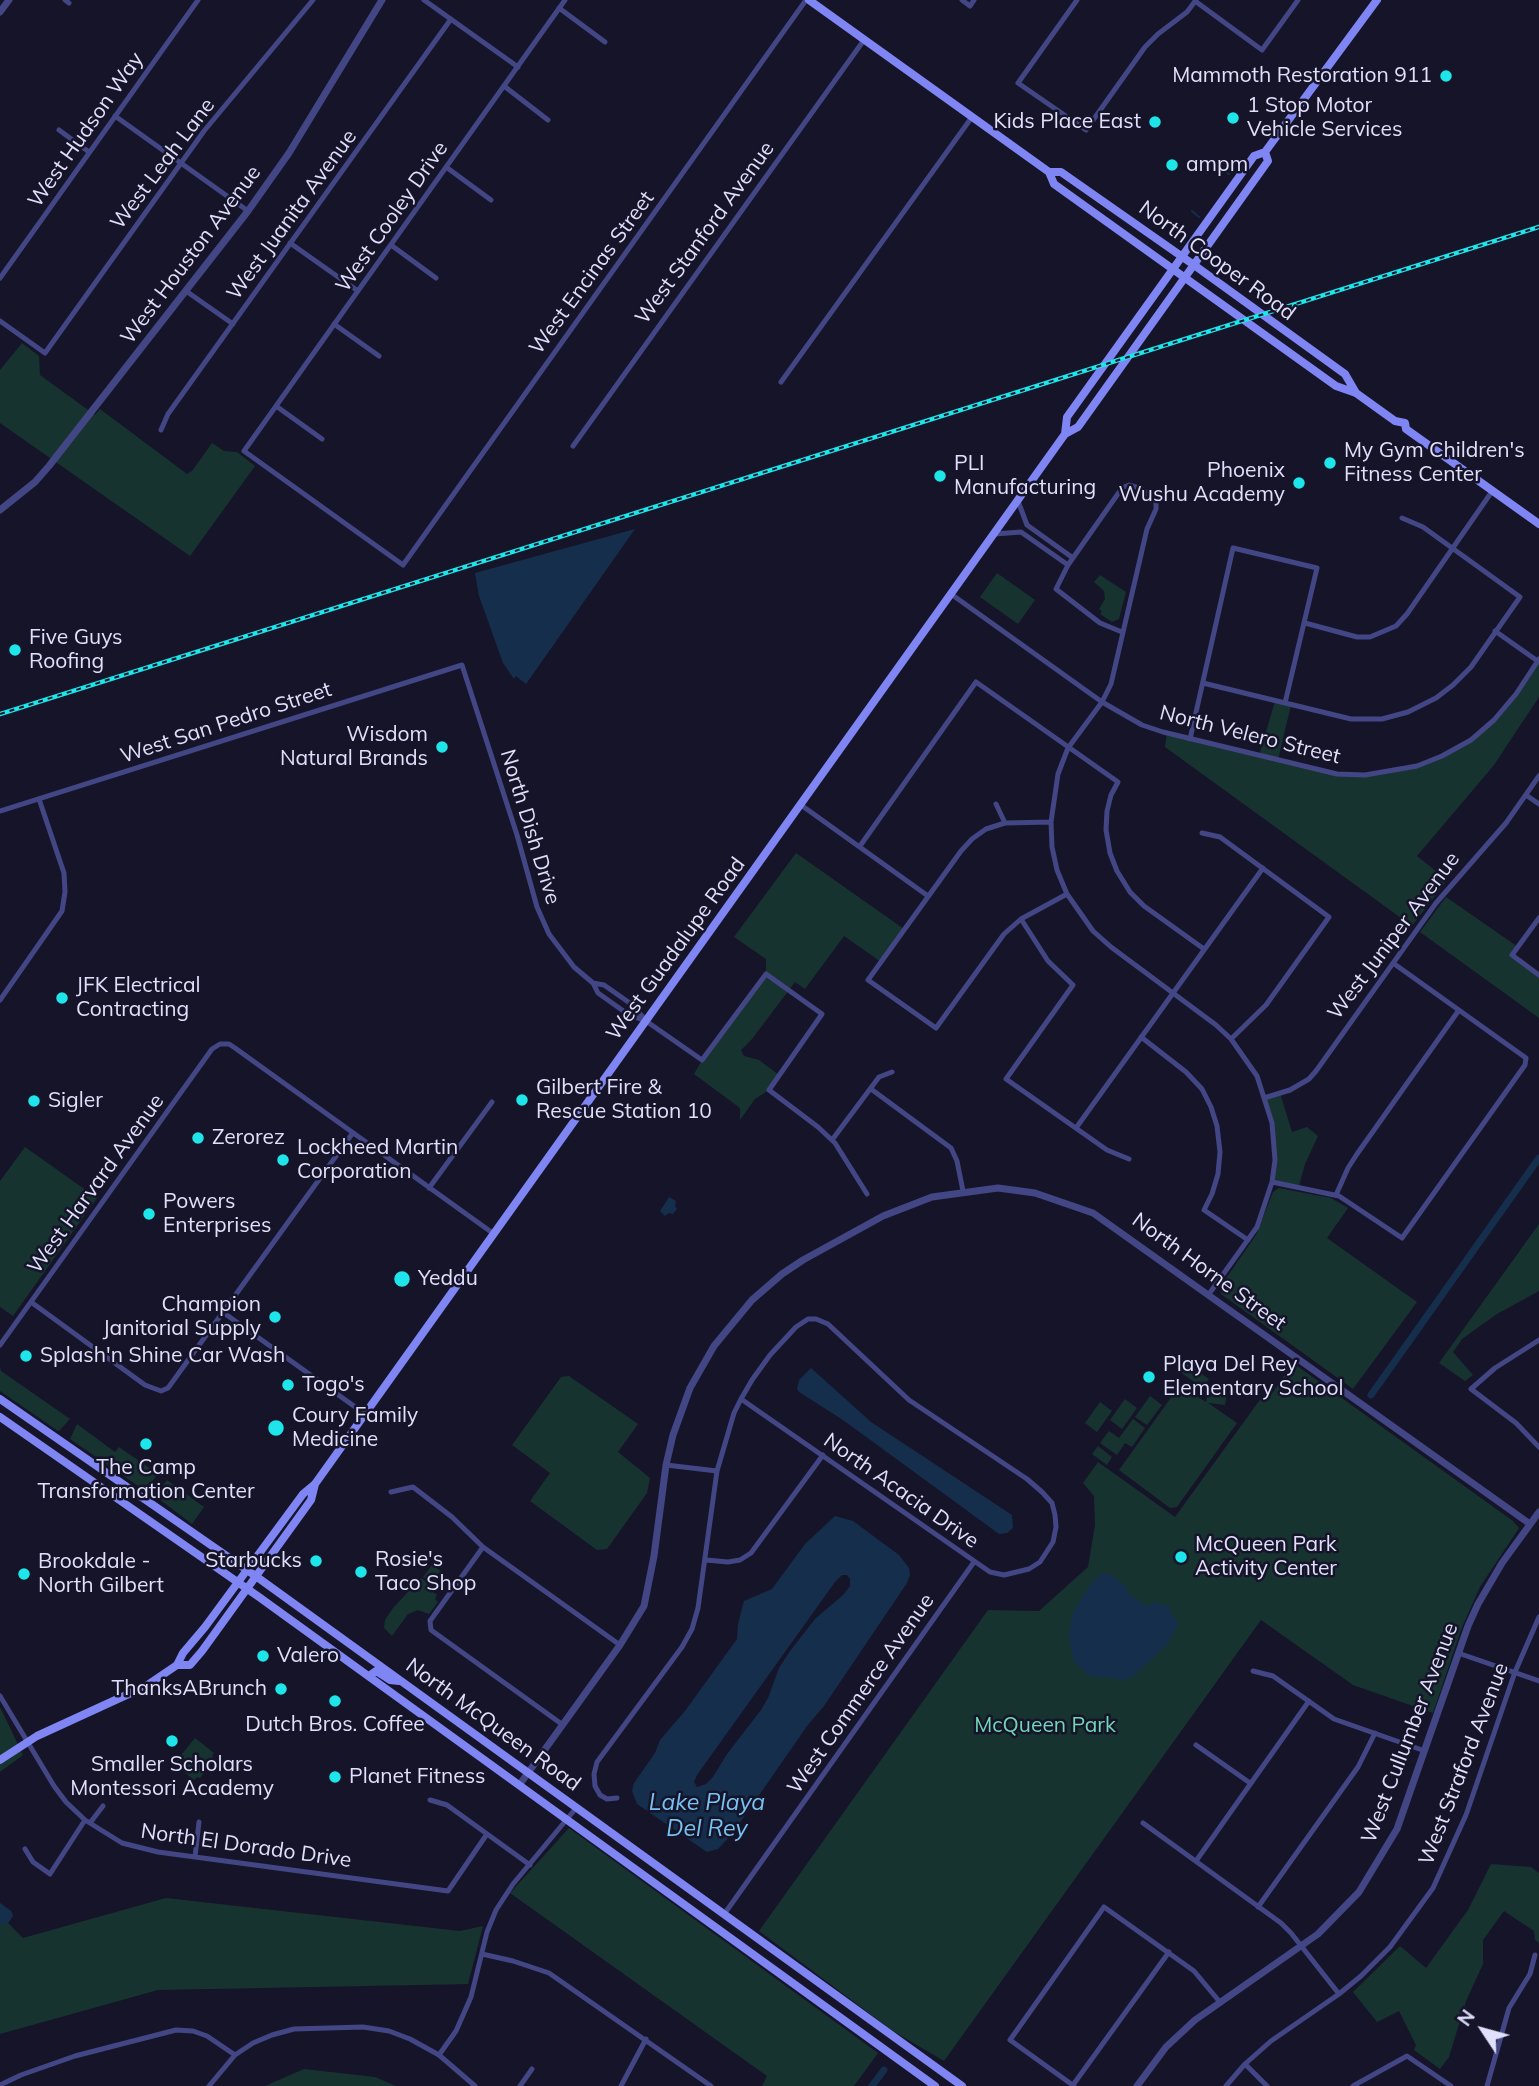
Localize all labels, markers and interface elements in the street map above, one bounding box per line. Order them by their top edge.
street label: West Hudson Way [23,48,149,212]
place label: Mammoth Restoration 911 [1172,63,1432,89]
marker: Mammoth Restoration 911 [1438,68,1454,84]
street label: West Leah Lane [106,93,220,235]
place label: 1 Stop Motor Vehicle Services [1247,93,1402,143]
place label: Kids Place East [993,109,1141,135]
marker: 1 Stop Motor Vehicle Services [1225,110,1241,126]
marker: Kids Place East [1147,114,1163,130]
street label: West Juanita Avenue [222,125,362,305]
street label: West Cooley Drive [331,137,453,297]
street label: West Stanford Avenue [630,137,780,329]
place label: ampm [1186,152,1248,178]
marker: ampm [1164,157,1180,173]
street label: West Houston Avenue [116,161,266,349]
street label: West Encinas Street [524,186,660,360]
street label: North Cooper Road [1134,196,1300,326]
place label: My Gym Children's Fitness Center [1344,438,1525,488]
place label: PLI Manufacturing [954,451,1096,501]
marker: My Gym Children's Fitness Center [1322,455,1338,471]
place label: Phoenix Wushu Academy [1119,458,1285,508]
marker: PLI Manufacturing [932,468,948,484]
marker: Phoenix Wushu Academy [1291,475,1307,491]
place label: Five Guys Roofing [29,625,123,675]
marker: Five Guys Roofing [7,642,23,658]
street label: West San Pedro Street [117,677,335,769]
street label: North Velero Street [1157,700,1343,770]
place label: Wisdom Natural Brands [280,722,428,772]
marker: Wisdom Natural Brands [434,739,450,755]
street label: North Dish Drive [494,747,566,907]
street label: West Juniper Avenue [1323,847,1465,1025]
street label: West Guadalupe Road [601,853,751,1045]
place label: JFK Electrical Contracting [76,973,201,1023]
marker: JFK Electrical Contracting [54,990,70,1006]
place label: Gilbert Fire & Rescue Station 10 [536,1075,712,1125]
place label: Sigler [48,1088,103,1114]
street label: West Harvard Avenue [22,1089,170,1279]
marker: Gilbert Fire & Rescue Station 10 [514,1092,530,1108]
marker: Sigler [26,1093,42,1109]
place label: Zerorez [212,1125,285,1151]
marker: Zerorez [190,1130,206,1146]
place label: Lockheed Martin Corporation [297,1135,458,1185]
marker: Lockheed Martin Corporation [275,1152,291,1168]
place label: Powers Enterprises [163,1189,271,1239]
marker: Powers Enterprises [141,1206,157,1222]
street label: North Horne Street [1127,1208,1291,1336]
place label: Yeddu [418,1266,478,1292]
marker: Yeddu [392,1269,412,1289]
place label: Champion Janitorial Supply [103,1292,261,1342]
marker: Champion Janitorial Supply [267,1309,283,1325]
place label: Splash'n Shine Car Wash [40,1343,285,1369]
marker: Splash'n Shine Car Wash [18,1348,34,1364]
place label: Playa Del Rey Elementary School [1163,1352,1344,1402]
marker: Playa Del Rey Elementary School [1141,1369,1157,1385]
place label: Togo's [302,1372,365,1398]
marker: Togo's [280,1377,296,1393]
place label: Coury Family Medicine [292,1403,418,1453]
marker: Coury Family Medicine [266,1418,286,1438]
street label: North Acacia Drive [819,1428,983,1554]
marker: The Camp Transformation Center [138,1436,154,1452]
place label: The Camp Transformation Center [37,1455,255,1505]
place label: McQueen Park Activity Center [1195,1532,1337,1582]
place label: Rosie's Taco Shop [375,1547,476,1597]
place label: Starbucks [205,1548,302,1574]
place label: Brookdale - North Gilbert [38,1549,164,1599]
marker: McQueen Park Activity Center [1173,1549,1189,1565]
marker: Starbucks [308,1553,324,1569]
marker: Rosie's Taco Shop [353,1564,369,1580]
marker: Brookdale - North Gilbert [16,1566,32,1582]
street label: West Commerce Avenue [782,1589,940,1799]
street label: West Cullumber Avenue [1356,1619,1464,1847]
place label: Valero [277,1643,339,1669]
marker: Valero [255,1648,271,1664]
street label: North McQueen Road [401,1653,585,1797]
street label: West Straford Avenue [1414,1659,1514,1869]
place label: ThanksABrunch [112,1676,267,1702]
marker: ThanksABrunch [273,1681,289,1697]
marker: Dutch Bros. Coffee [327,1693,343,1709]
place label: Dutch Bros. Coffee [245,1712,425,1738]
park label: McQueen Park [974,1713,1116,1739]
marker: Smaller Scholars Montessori Academy [164,1733,180,1749]
place label: Smaller Scholars Montessori Academy [70,1752,274,1802]
place label: Planet Fitness [349,1764,486,1790]
marker: Planet Fitness [327,1769,343,1785]
water label: Lake Playa Del Rey [649,1789,765,1843]
street label: North El Dorado Drive [139,1819,353,1873]
north arrow [1448,1995,1518,2065]
text: N [1452,2005,1480,2031]

